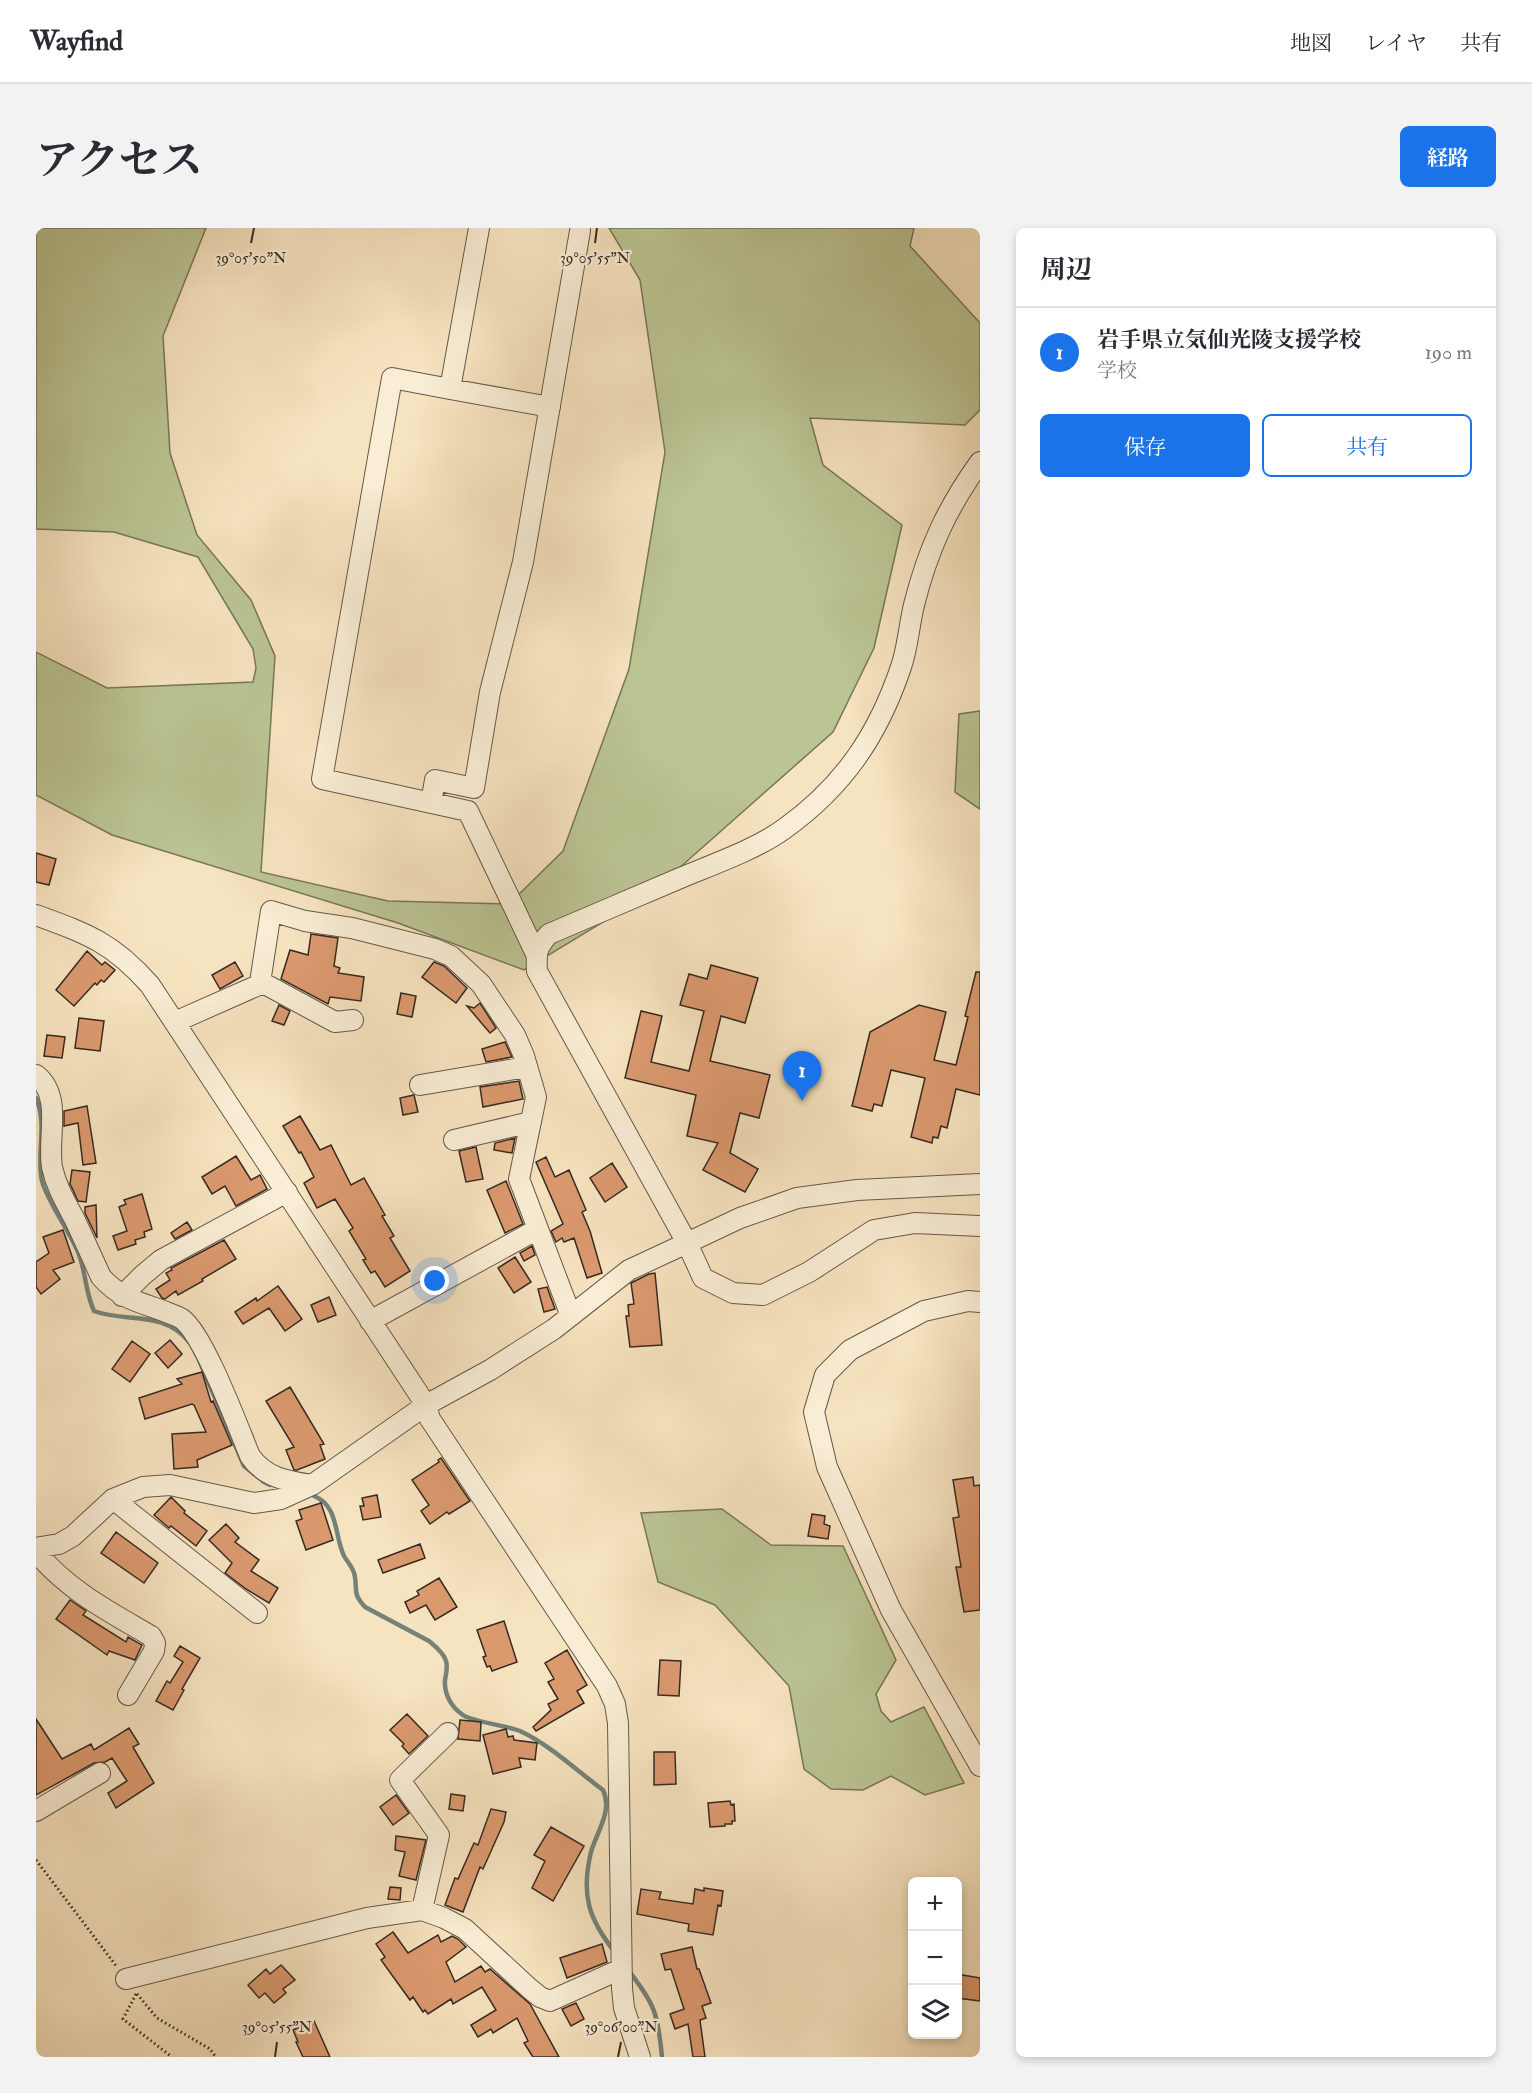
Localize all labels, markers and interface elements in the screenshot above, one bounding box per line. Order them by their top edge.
text: Wayfind [30,24,123,59]
text: 地図 [1290,30,1332,57]
text: レイヤ [1365,30,1427,57]
text: 共有 [1460,30,1502,57]
button: 経路 [1400,126,1496,187]
text: アクセス [36,135,203,187]
text: 39°05'50"N [216,249,287,268]
text: 39°05'55"N [560,249,631,268]
text: 周辺 [1040,254,1092,286]
text: 岩手県立気仙光陵支援学校 [1097,326,1361,354]
text: 1 [1056,340,1063,365]
text: 190 m [1425,340,1472,365]
text: 学校 [1097,358,1137,383]
button: 保存 [1040,414,1250,477]
button: 共有 [1262,414,1472,477]
pin: 1 [782,1052,822,1101]
your location [420,1266,449,1295]
map controls [908,1877,962,2039]
button: + [908,1877,962,1931]
button: − [908,1931,962,1985]
button: layers [908,1985,962,2039]
text: 39°05'55"N [242,2018,313,2037]
text: 39°06'00"N [584,2018,658,2037]

